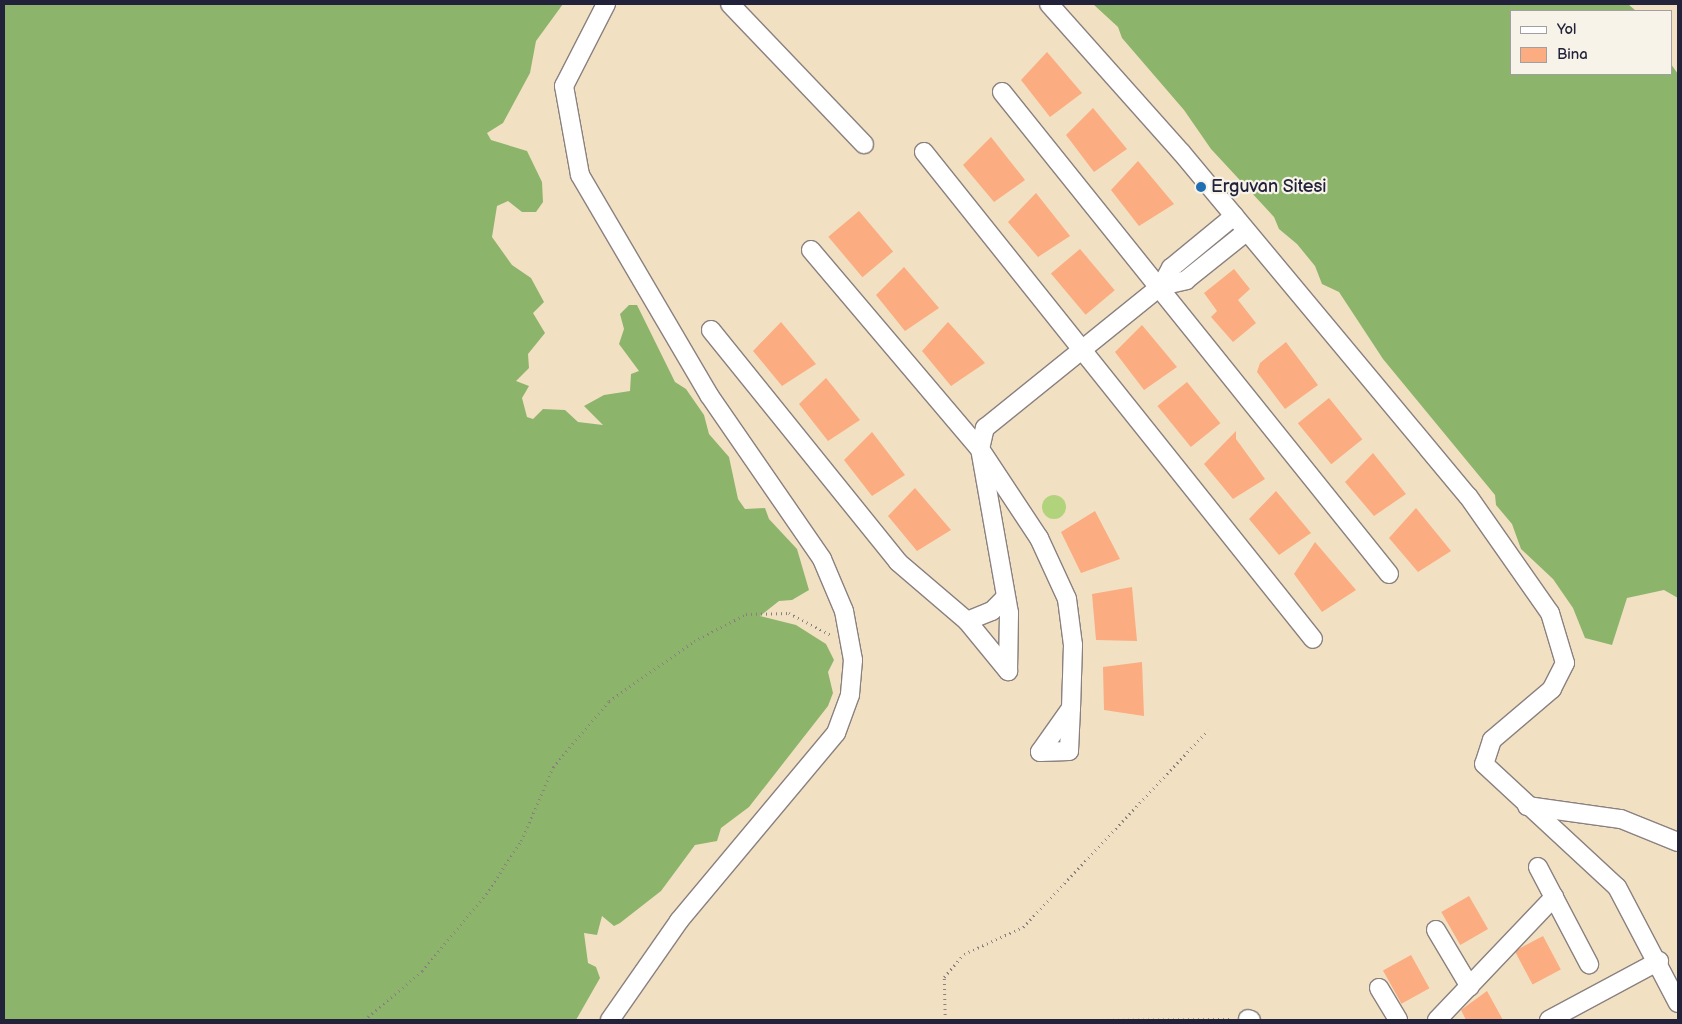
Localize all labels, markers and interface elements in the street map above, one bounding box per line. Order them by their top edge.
legend [1510,10,1672,75]
text: Yol [1557,20,1576,39]
text: Bina [1557,45,1588,64]
place label: Erguvan Sitesi [1211,176,1327,198]
marker: Erguvan Sitesi [1195,181,1207,193]

